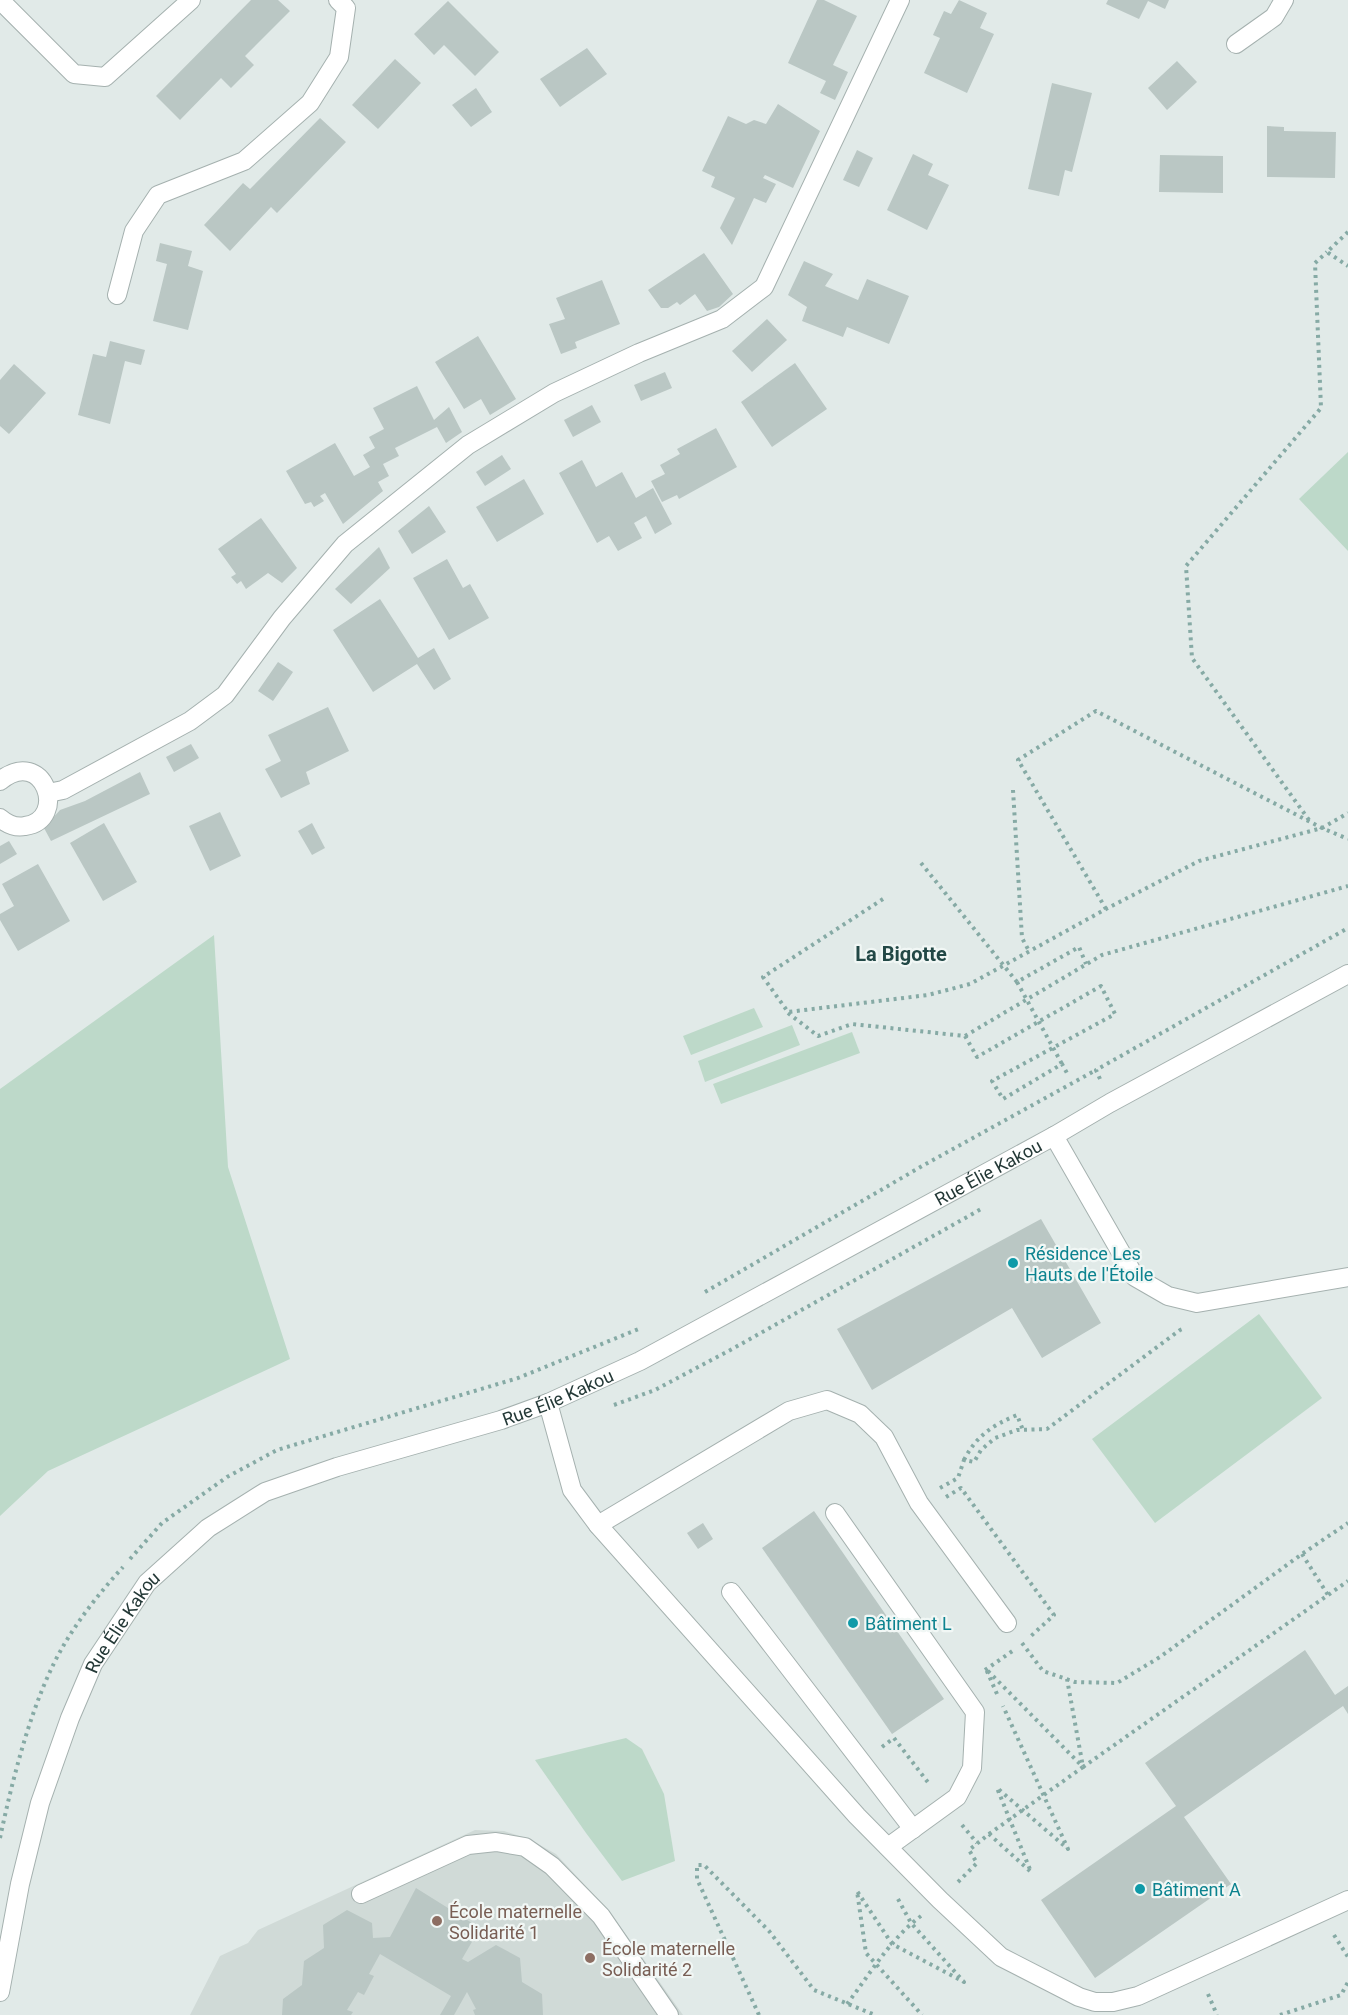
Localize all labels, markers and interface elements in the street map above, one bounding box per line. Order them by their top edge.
district label: La Bigotte [855,942,947,966]
street label: Rue Élie Kakou [931,1134,1045,1209]
place label: Résidence Les Hauts de l'Étoile [1025,1243,1153,1285]
marker: Résidence Les Hauts de l'Étoile [1006,1256,1020,1270]
street label: Rue Élie Kakou [499,1364,616,1429]
street label: Rue Élie Kakou [80,1567,164,1676]
place label: Bâtiment L [865,1613,952,1634]
marker: Bâtiment L [846,1616,860,1630]
place label: Bâtiment A [1152,1879,1241,1900]
marker: Bâtiment A [1133,1882,1147,1896]
place label: École maternelle Solidarité 1 [449,1901,582,1943]
marker: École maternelle Solidarité 1 [430,1914,444,1928]
place label: École maternelle Solidarité 2 [602,1938,735,1980]
marker: École maternelle Solidarité 2 [583,1951,597,1965]

